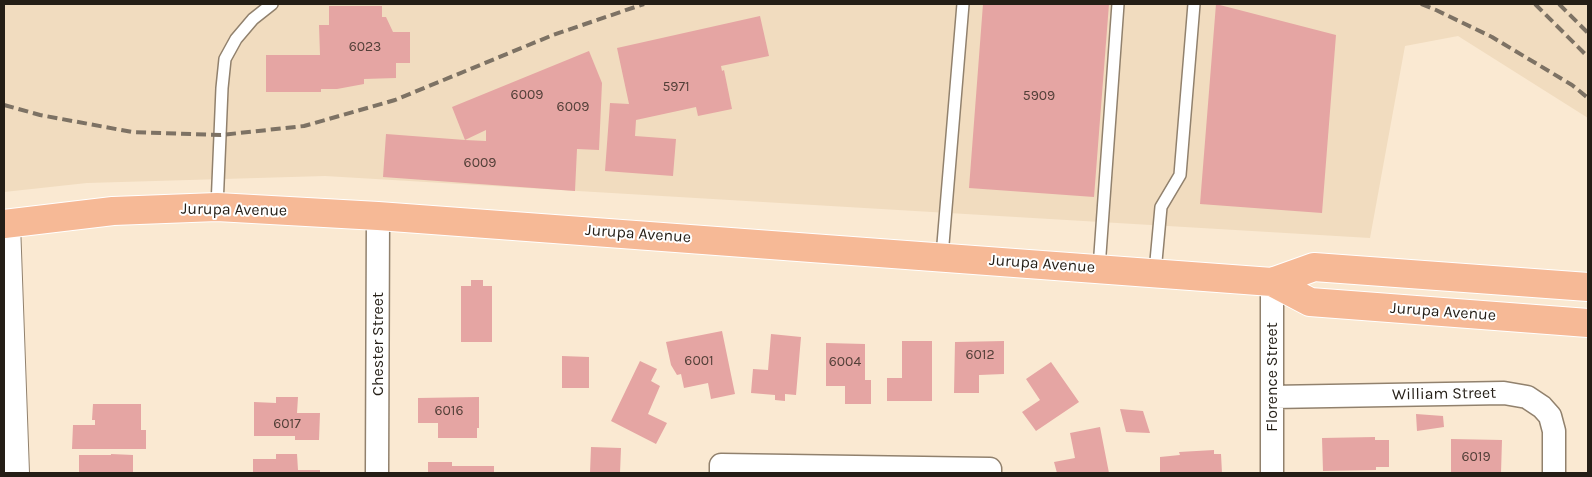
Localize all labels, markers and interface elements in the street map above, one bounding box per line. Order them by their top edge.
house number: 6023 [349,39,381,55]
house number: 5971 [662,79,690,95]
house number: 6009 [511,87,543,103]
house number: 5909 [1023,88,1055,104]
house number: 6009 [557,99,589,115]
house number: 6009 [464,155,496,171]
street label: Jurupa Avenue [181,199,287,221]
street label: Jurupa Avenue [584,221,692,247]
street label: Jurupa Avenue [988,251,1096,277]
street label: Chester Street [368,292,388,396]
street label: Jurupa Avenue [1389,299,1497,325]
street label: Florence Street [1262,322,1282,432]
house number: 6012 [965,347,995,363]
house number: 6001 [684,353,714,369]
house number: 6004 [829,354,861,370]
street label: William Street [1392,383,1496,405]
house number: 6016 [435,403,463,419]
house number: 6017 [273,416,301,432]
house number: 6019 [1461,449,1491,465]

